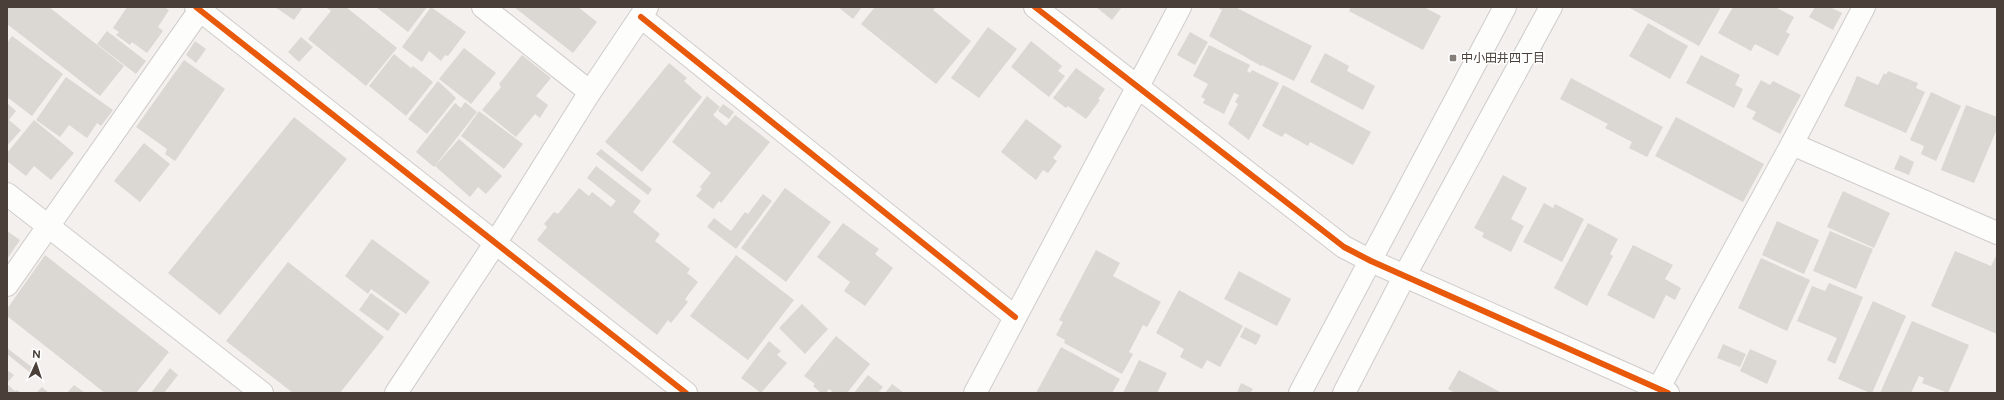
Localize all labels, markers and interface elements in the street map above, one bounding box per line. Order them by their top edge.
place label: 中小田井四丁目 [1461,51,1545,65]
marker: 中小田井四丁目 [1448,53,1458,63]
north arrow [16,344,56,384]
text: N [32,348,41,361]

